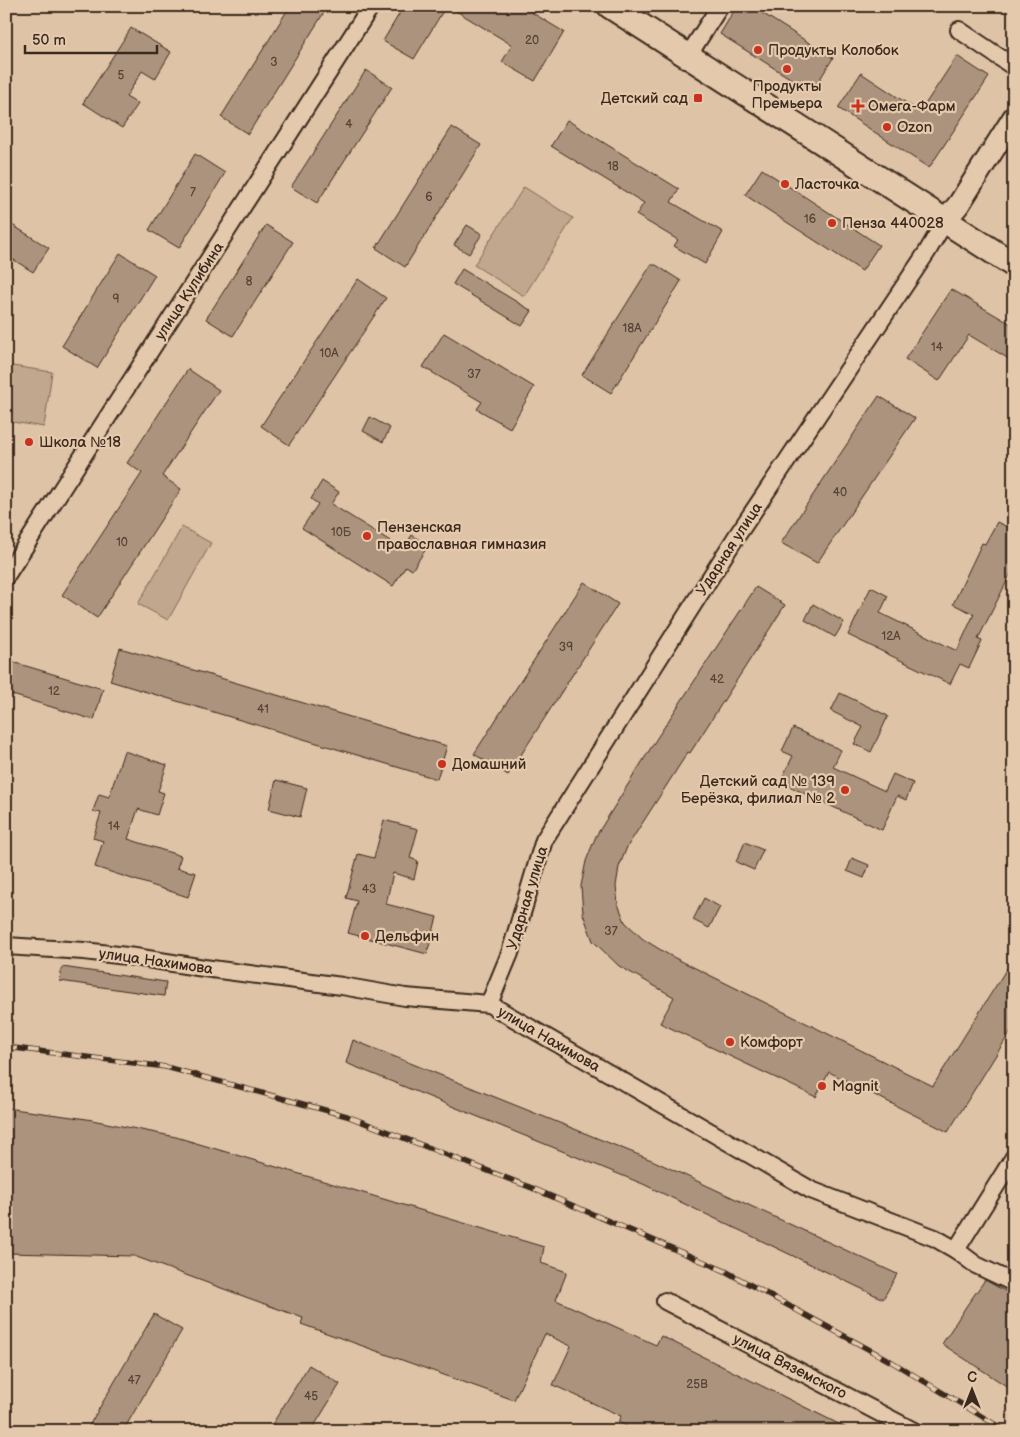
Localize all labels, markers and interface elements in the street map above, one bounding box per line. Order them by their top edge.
scale bar [25,22,158,54]
text: 50 m [32,31,66,50]
house number: 20 [525,33,539,48]
place label: Продукты Колобок [768,41,899,60]
marker: Продукты Колобок [752,44,764,56]
house number: 3 [270,55,278,70]
marker: Продукты Премьера [781,63,793,75]
house number: 5 [118,68,125,83]
place label: Продукты Премьера [751,77,823,113]
place label: Детский сад [601,89,688,108]
marker: Детский сад [692,92,704,104]
place label: Омега-Фарм [868,97,956,116]
marker: Омега-Фарм [852,100,864,112]
house number: 4 [345,117,353,132]
place label: Ozon [897,118,932,137]
marker: Ozon [881,121,893,133]
house number: 18 [607,159,619,174]
place label: Ласточка [794,175,860,194]
marker: Ласточка [779,178,791,190]
house number: 7 [190,185,196,200]
house number: 6 [425,190,433,205]
house number: 16 [804,212,816,227]
place label: Пенза 440028 [842,214,944,233]
marker: Пенза 440028 [826,217,838,229]
street label: улица Кулибина [151,239,228,344]
house number: 8 [246,274,253,289]
house number: 9 [113,292,120,307]
house number: 18А [623,321,642,336]
house number: 14 [931,340,944,355]
house number: 10А [320,346,339,361]
house number: 37 [467,367,481,382]
place label: Школа №18 [39,433,121,452]
marker: Школа №18 [23,436,35,448]
house number: 40 [833,485,847,500]
street label: Ударная улица [692,499,767,600]
place label: Пензенская православная гимназия [377,518,546,554]
house number: 10Б [331,525,352,540]
marker: Пензенская православная гимназия [361,530,373,542]
house number: 10 [116,535,128,550]
house number: 12А [882,629,901,644]
house number: 39 [559,640,573,655]
house number: 42 [710,672,724,687]
house number: 12 [48,684,60,699]
house number: 41 [257,702,269,717]
place label: Домашний [452,755,526,774]
marker: Домашний [436,758,448,770]
place label: Детский сад № 139 Берёзка, филиал № 2 [681,772,835,808]
marker: Детский сад № 139 Берёзка, филиал № 2 [839,784,851,796]
house number: 14 [108,819,121,834]
street label: Ударная улица [503,844,552,952]
house number: 43 [362,882,376,897]
house number: 37 [604,924,618,939]
place label: Дельфин [375,927,439,946]
marker: Дельфин [359,930,371,942]
street label: улица Нахимова [98,944,214,979]
street label: улица Нахимова [494,1002,603,1077]
place label: Комфорт [740,1033,803,1052]
marker: Комфорт [724,1036,736,1048]
place label: Magnit [832,1077,879,1096]
marker: Magnit [816,1080,828,1092]
street label: улица Вяземского [730,1330,850,1403]
north arrow [948,1364,998,1414]
text: С [967,1369,977,1386]
house number: 47 [127,1373,141,1388]
house number: 25В [686,1377,708,1392]
house number: 45 [304,1389,318,1404]

